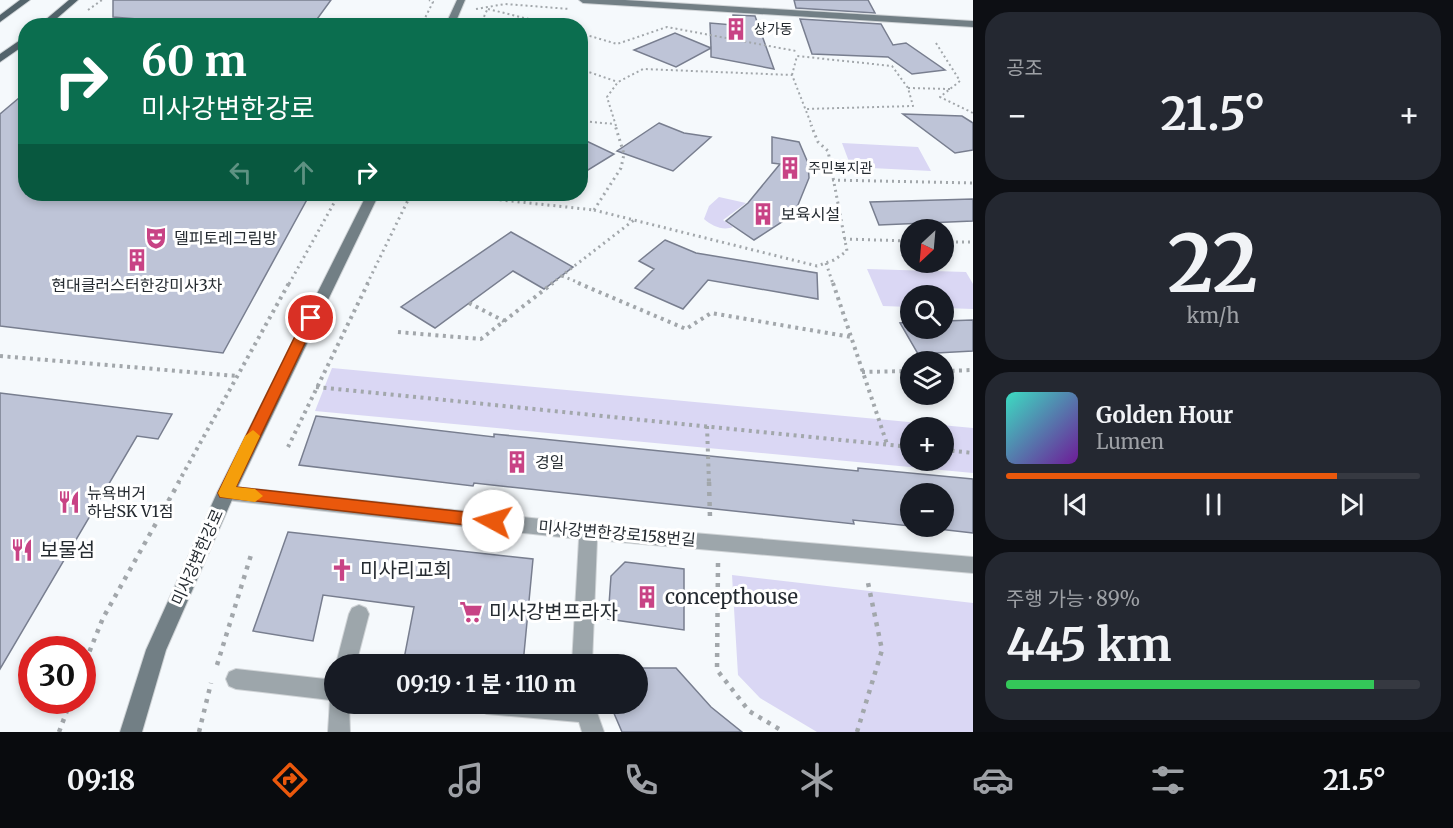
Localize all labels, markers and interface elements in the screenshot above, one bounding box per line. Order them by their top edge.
building icon: 상가동 [723,16,749,42]
place label: 상가동 [754,20,793,38]
text: 60 m [141,35,247,87]
icon: right [42,42,120,120]
text: 공조 [1006,55,1043,80]
text: 21.5° [1161,86,1265,142]
text: 미사강변한강로 [141,91,315,125]
text: − [1006,95,1028,136]
text: + [1398,95,1420,136]
building icon: 주민복지관 [777,155,803,181]
icon: left [224,156,257,189]
icon: ahead [287,156,320,189]
icon: right [350,156,383,189]
place label: 주민복지관 [808,159,873,177]
building icon: 보육시설 [750,201,776,227]
place label: 보육시설 [781,204,840,224]
text: 22 [1168,215,1258,313]
north arrow [900,219,954,273]
map controls [900,219,954,537]
theatre icon: 델피토레그림방 [143,225,169,251]
place label: 델피토레그림방 [174,228,277,248]
building icon: 현대클러스터한강미사3차 [124,247,150,273]
place label: 현대클러스터한강미사3차 [51,275,223,295]
button: search [900,285,954,339]
pin [285,292,336,343]
icon: arrive [294,301,327,334]
text: km/h [1187,303,1239,328]
button: layers [900,351,954,405]
text: Golden Hour [1096,401,1233,429]
button: + [900,417,954,471]
text: Lumen [1096,429,1164,454]
building icon: 경일 [504,449,530,475]
place label: 경일 [535,452,564,472]
place label: 뉴욕버거 하남SK V1점 [87,483,174,521]
button: − [900,483,954,537]
icon: previous [1059,488,1092,521]
icon: pause [1197,488,1230,521]
icon: next [1335,488,1368,521]
restaurant icon: 뉴욕버거 하남SK V1점 [56,489,82,515]
position arrow [461,489,525,553]
street label: 미사강변한강로 [167,506,227,608]
street label: 미사강변한강로158번길 [538,516,696,550]
restaurant icon: 보물섬 [9,537,35,563]
place label: 보물섬 [40,537,95,562]
church icon: 미사리교회 [329,557,355,583]
place label: 미사리교회 [360,557,452,582]
building icon: concepthouse [634,584,660,610]
place label: concepthouse [665,584,798,609]
text: 주행 가능 · 89% [1006,586,1140,611]
supermarket icon: 미사강변프라자 [458,599,484,625]
place label: 미사강변프라자 [489,599,618,624]
text: 445 km [1006,617,1171,673]
speed limit sign: 30 [18,636,96,714]
text: 09:19 · 1 분 · 110 m [396,670,576,698]
icon: directions [269,759,311,801]
icon: music [445,759,487,801]
icon: phone [620,759,662,801]
icon: climate [796,759,838,801]
icon: car [972,759,1014,801]
icon: filters [1147,759,1189,801]
text: 09:18 [67,763,135,797]
text: 21.5° [1323,763,1386,797]

